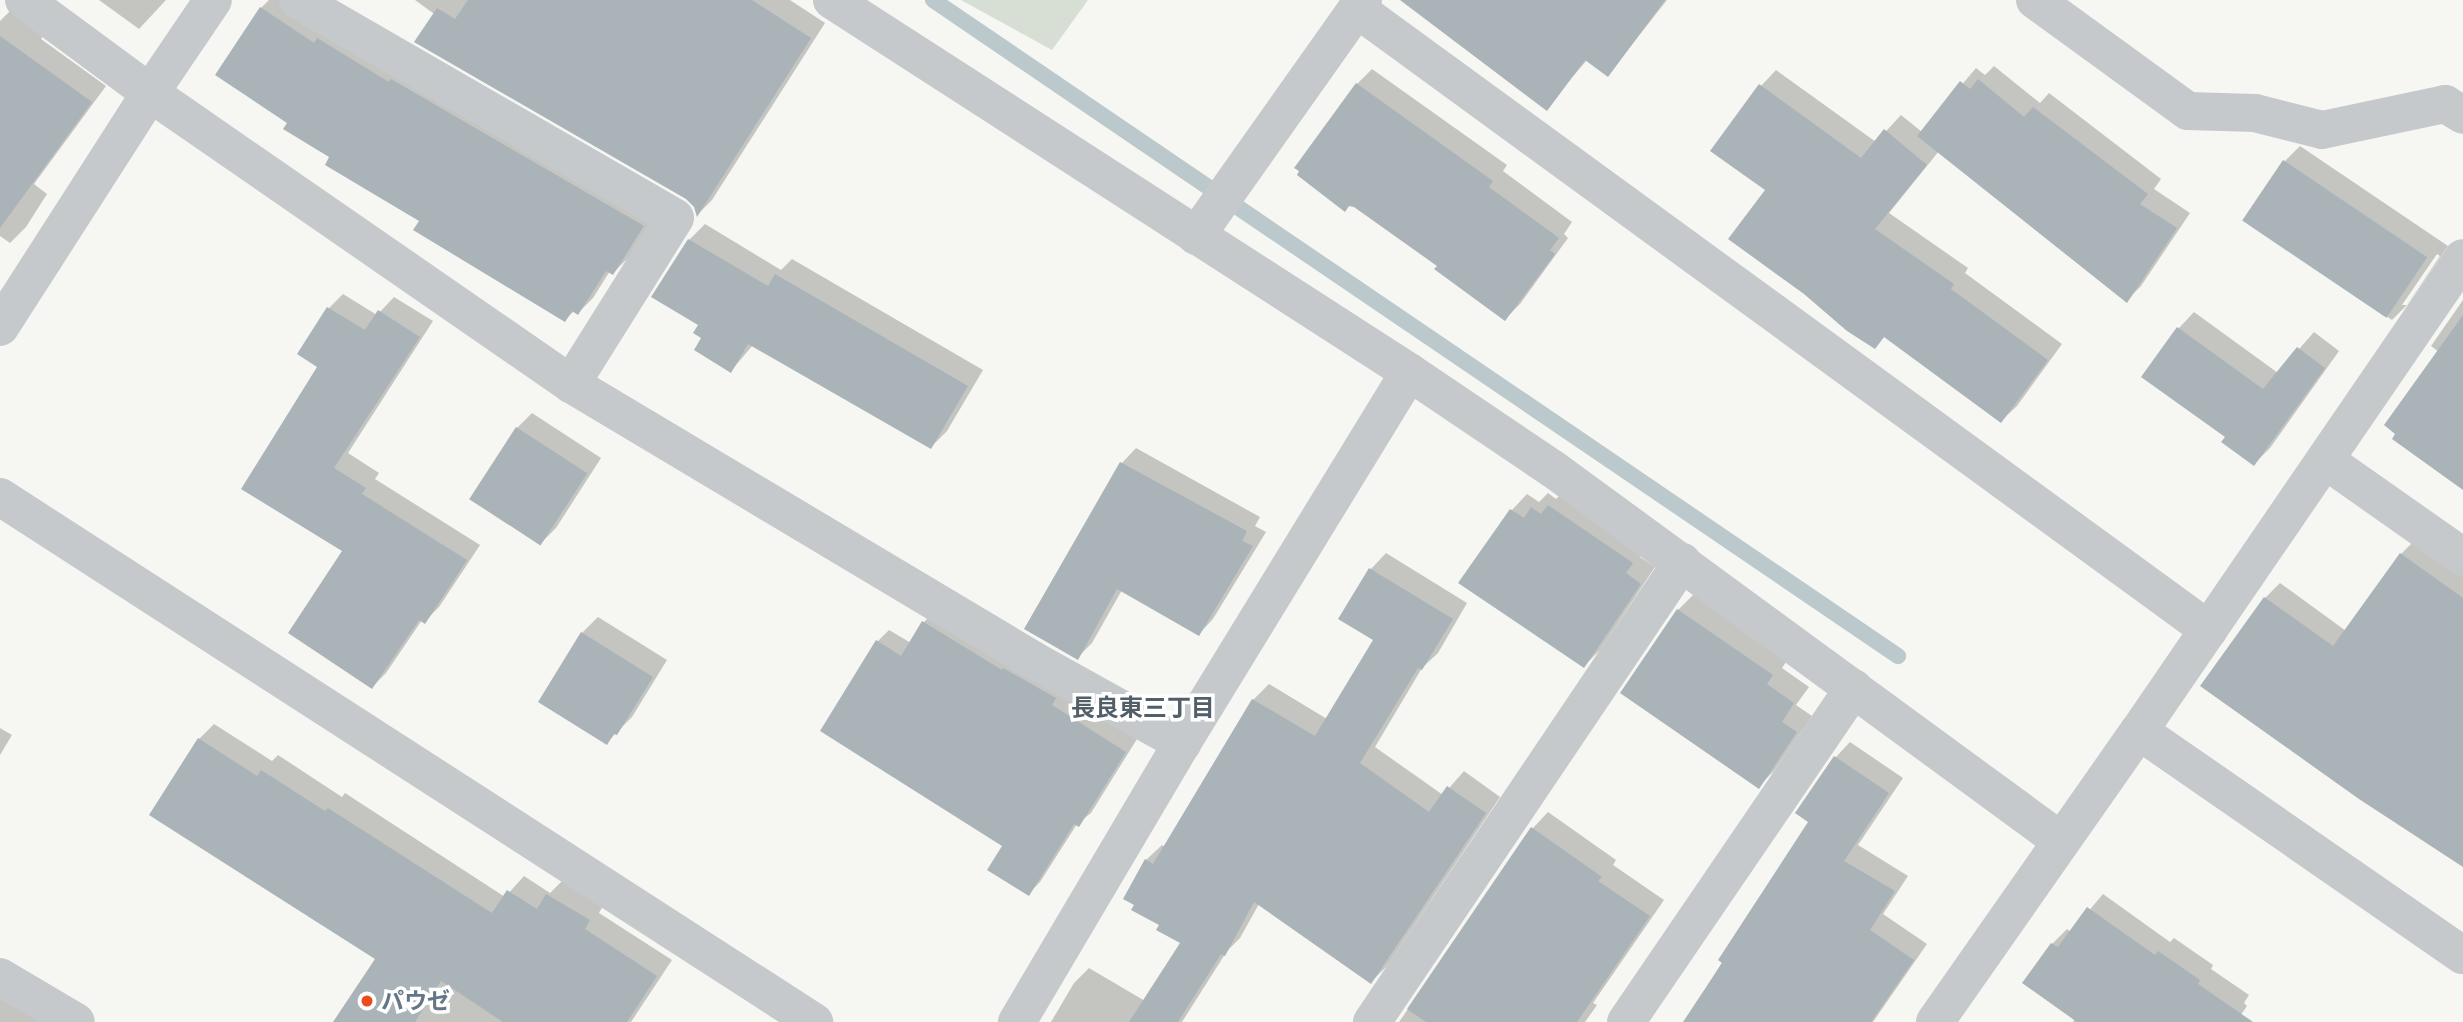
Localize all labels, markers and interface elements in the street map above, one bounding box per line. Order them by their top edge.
district label: 長良東三丁目 [1071,694,1215,722]
place label: パウゼ [381,987,450,1015]
marker: パウゼ [359,993,375,1009]

